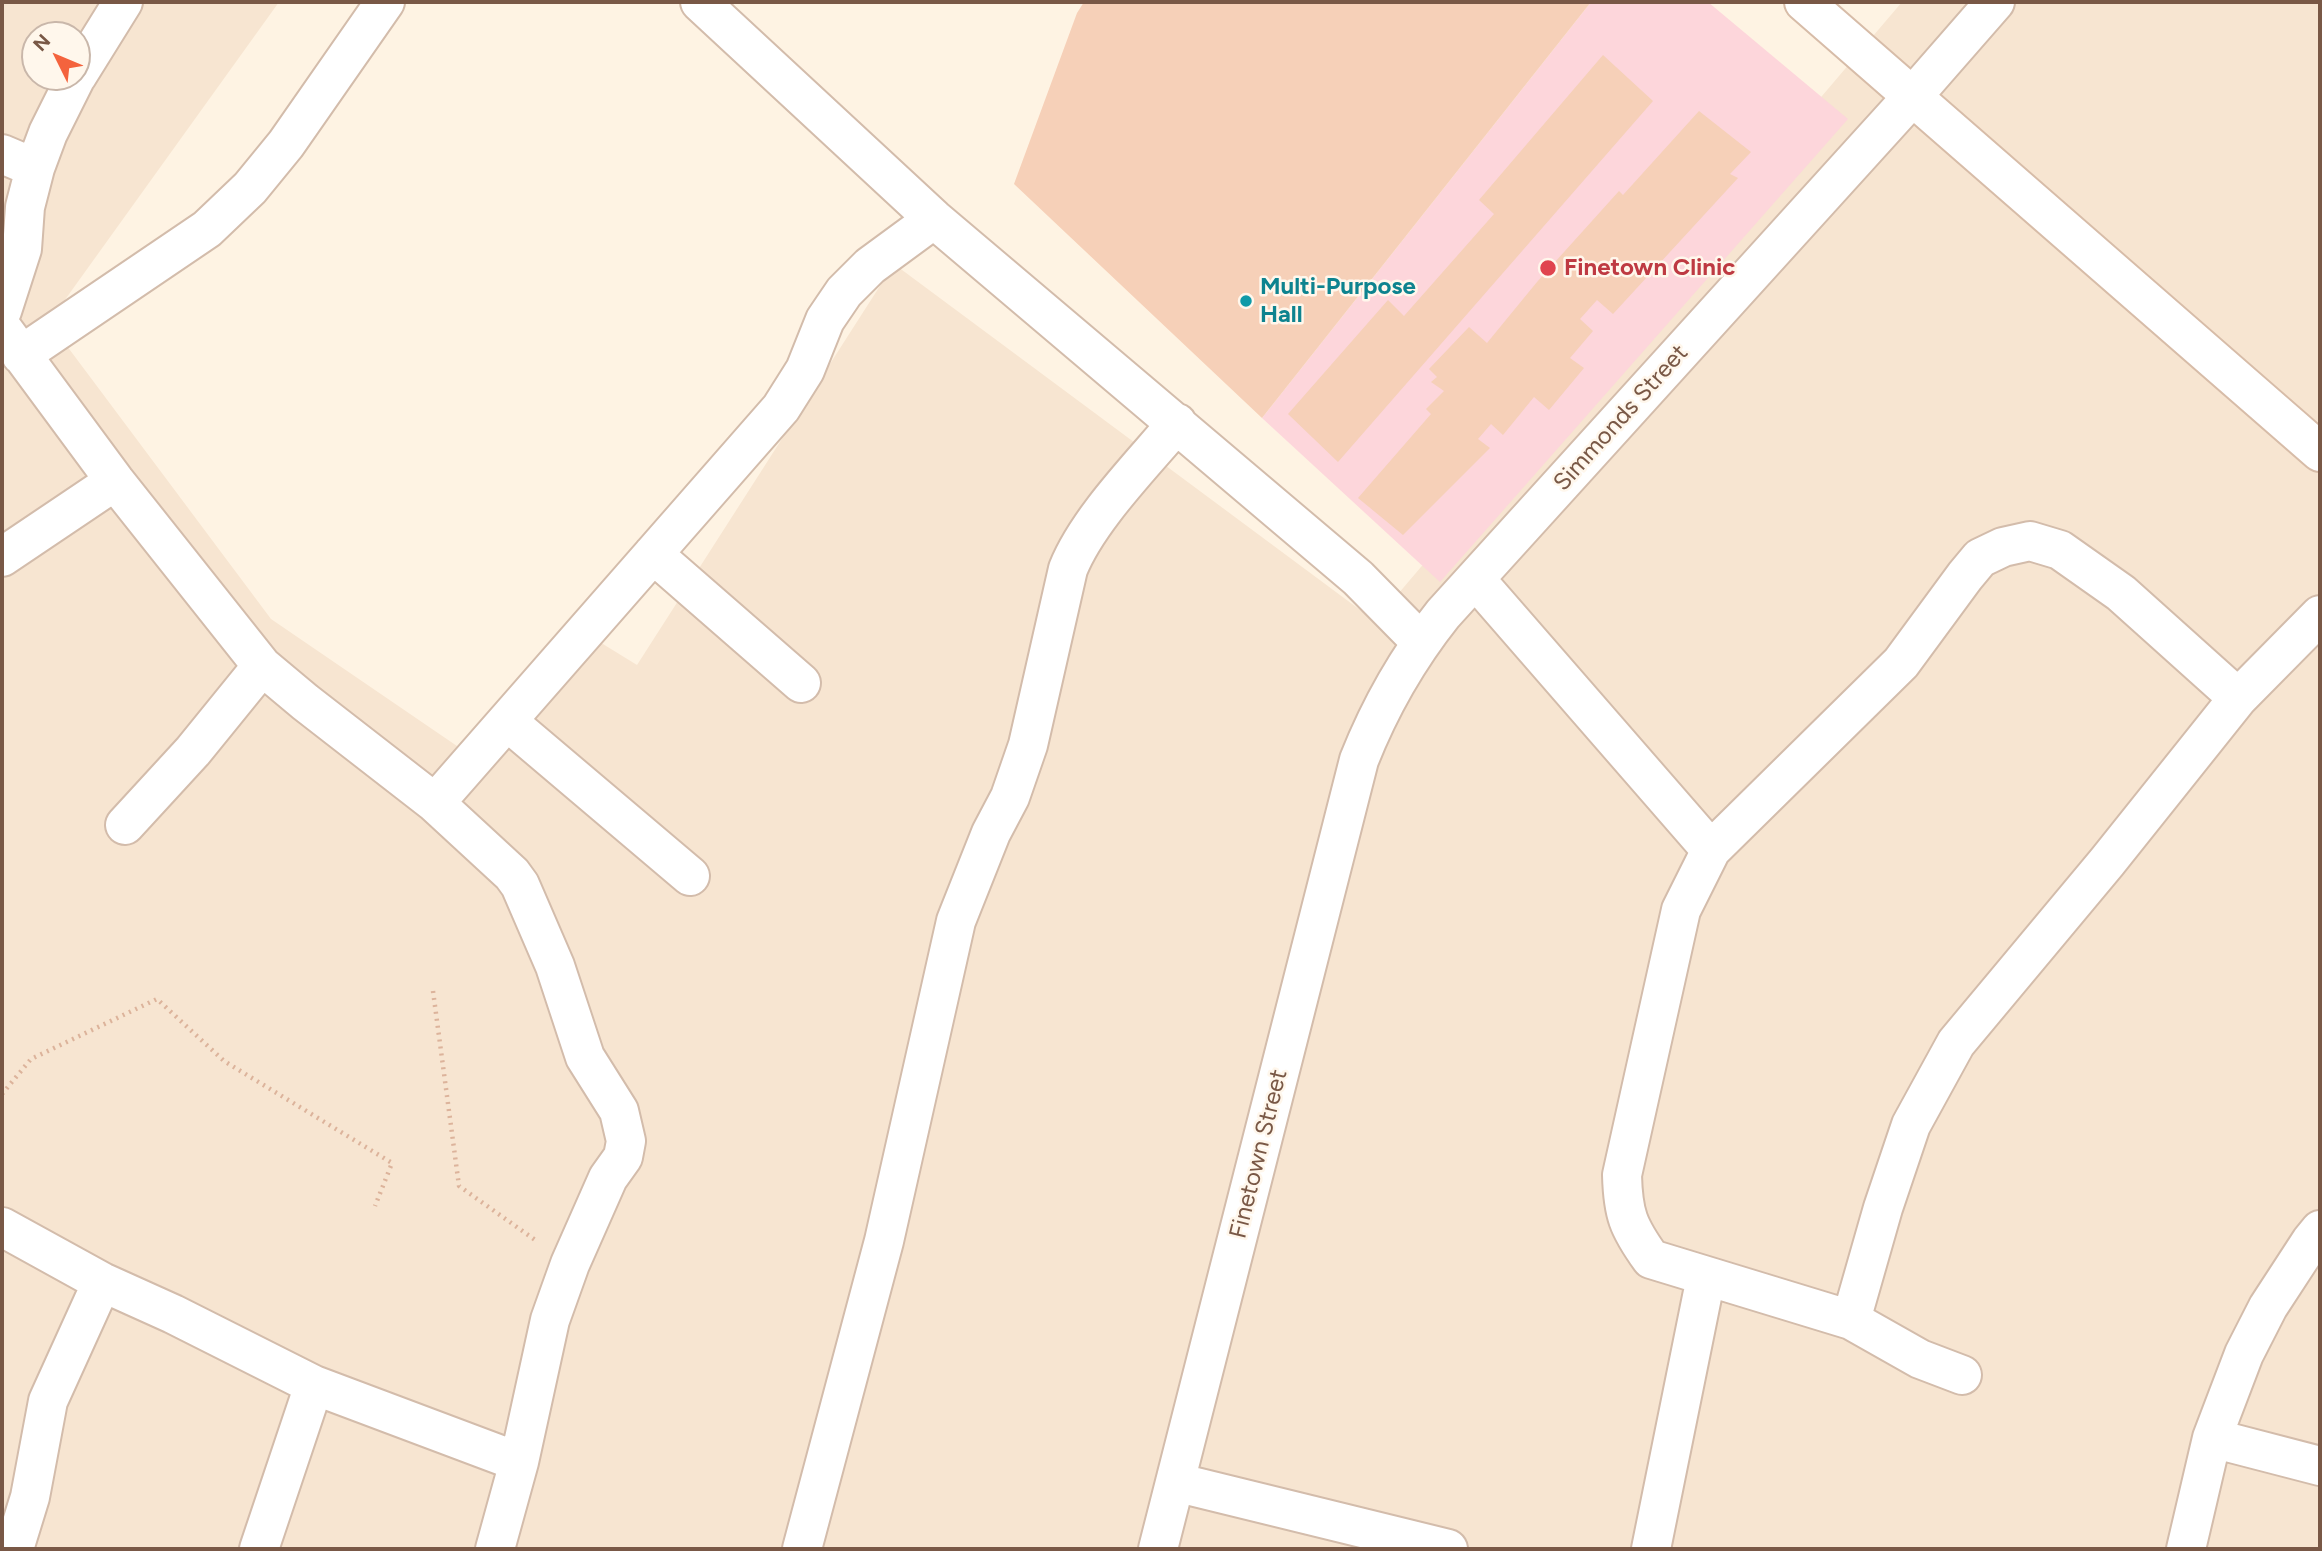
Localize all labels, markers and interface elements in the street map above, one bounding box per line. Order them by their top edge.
north arrow [21,21,91,91]
text: N [28,29,55,56]
place label: Finetown Clinic [1564,254,1735,282]
marker: Finetown Clinic [1538,258,1558,278]
place label: Multi-Purpose Hall [1260,273,1416,329]
marker: Multi-Purpose Hall [1238,293,1254,309]
street label: Simmonds Street [1548,339,1694,497]
street label: Finetown Street [1224,1067,1294,1241]

